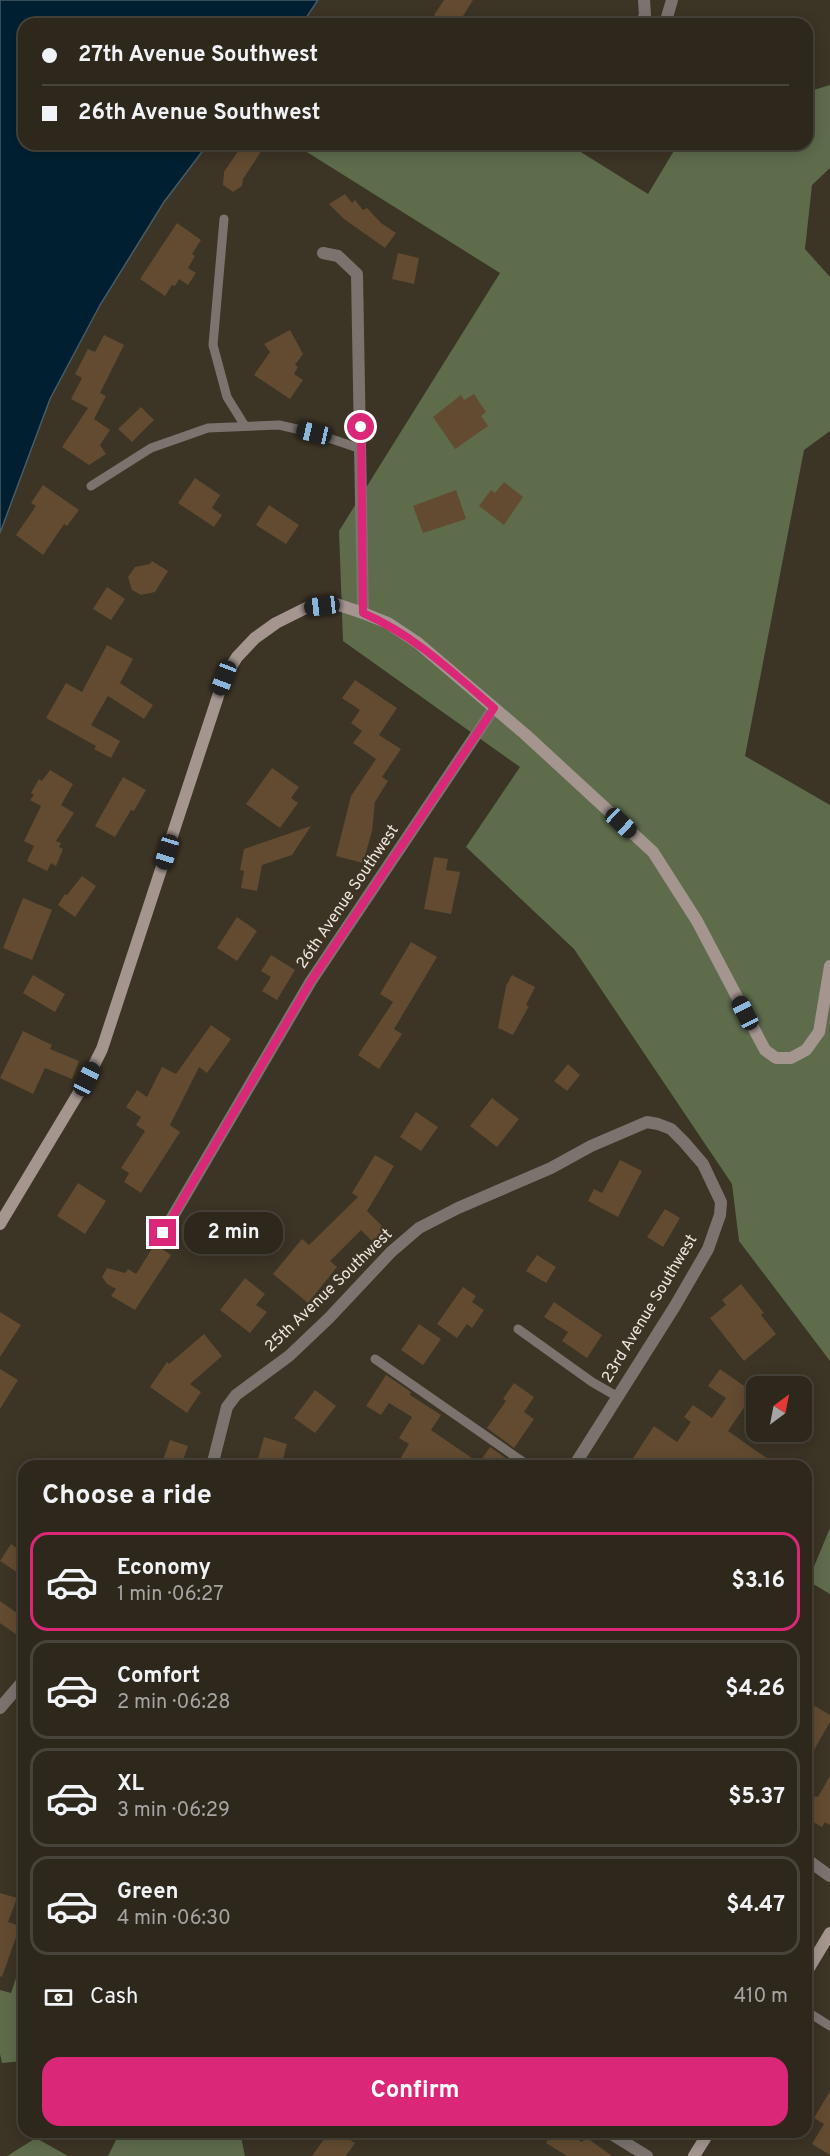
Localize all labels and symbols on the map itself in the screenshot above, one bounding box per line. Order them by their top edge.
route start [347,413,374,440]
car [294,420,334,446]
car [303,595,341,617]
car [209,658,239,698]
car [602,804,640,842]
street label: 26th Avenue Southwest [292,821,404,973]
car [153,832,181,872]
car [729,993,761,1033]
car [71,1059,103,1099]
callout: 2 min [184,1212,283,1254]
route end [149,1219,176,1246]
street label: 25th Avenue Southwest [261,1225,397,1357]
street label: 23rd Avenue Southwest [598,1231,702,1387]
north arrow [746,1376,812,1442]

